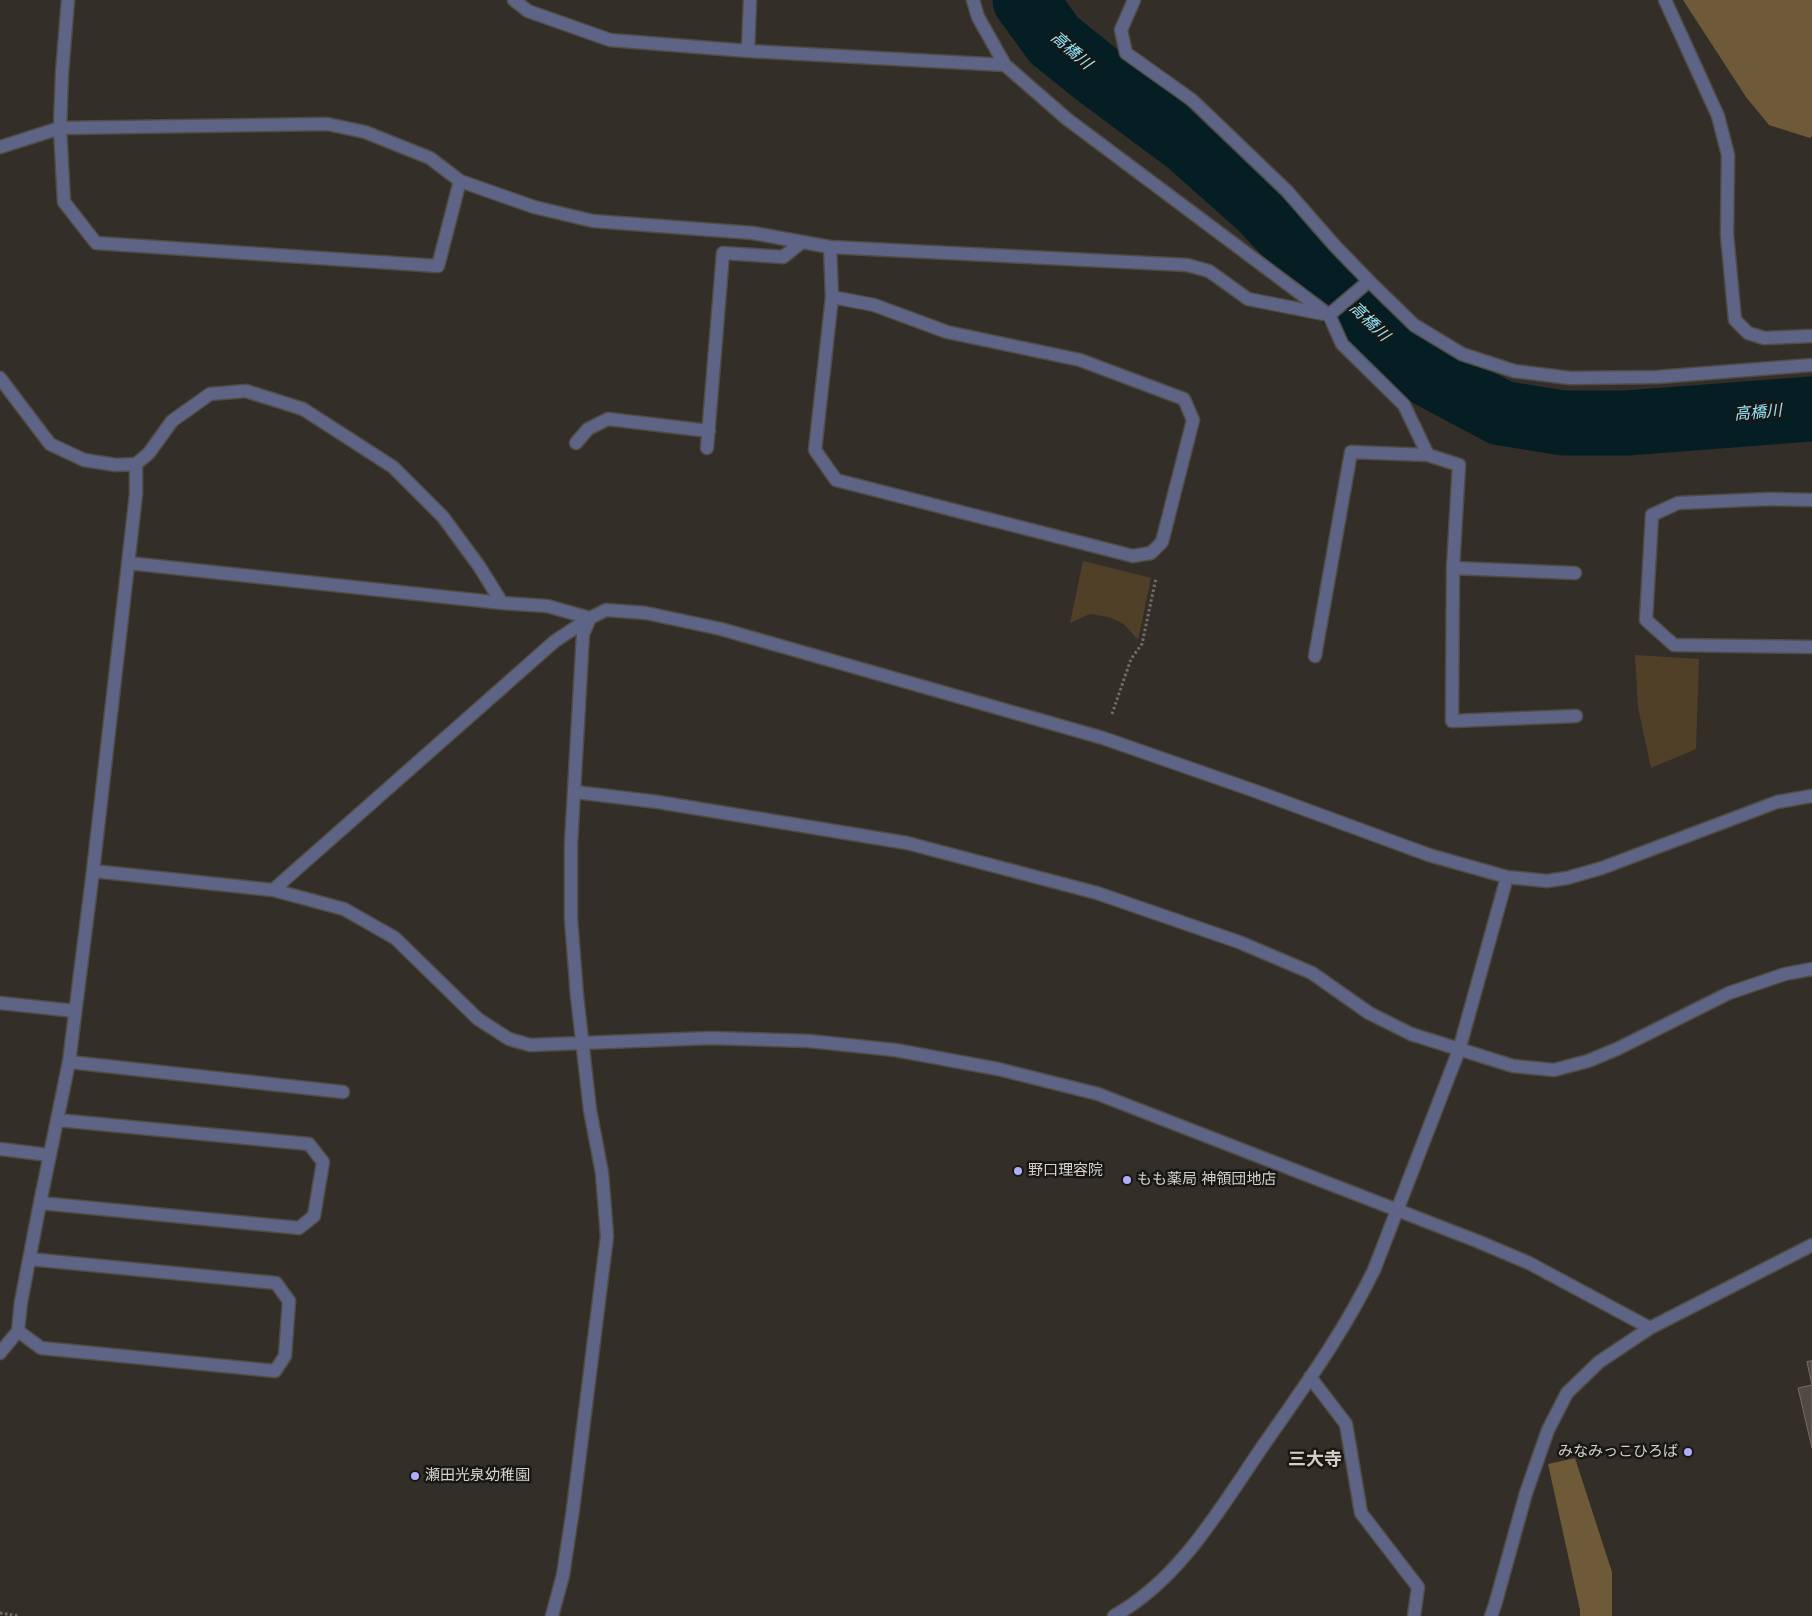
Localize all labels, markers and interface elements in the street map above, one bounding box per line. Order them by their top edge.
water label: 高橋川 [1047,28,1095,74]
water label: 高橋川 [1345,298,1393,346]
water label: 高橋川 [1733,401,1783,425]
place label: 野口理容院 [1028,1162,1103,1180]
marker: 野口理容院 [1012,1165,1024,1177]
place label: もも薬局 神領団地店 [1137,1171,1276,1189]
marker: もも薬局 神領団地店 [1121,1174,1133,1186]
place label: みなみっこひろば [1558,1443,1678,1461]
marker: みなみっこひろば [1682,1446,1694,1458]
district label: 三大寺 [1288,1449,1342,1471]
place label: 瀬田光泉幼稚園 [425,1467,530,1485]
marker: 瀬田光泉幼稚園 [409,1470,421,1482]

